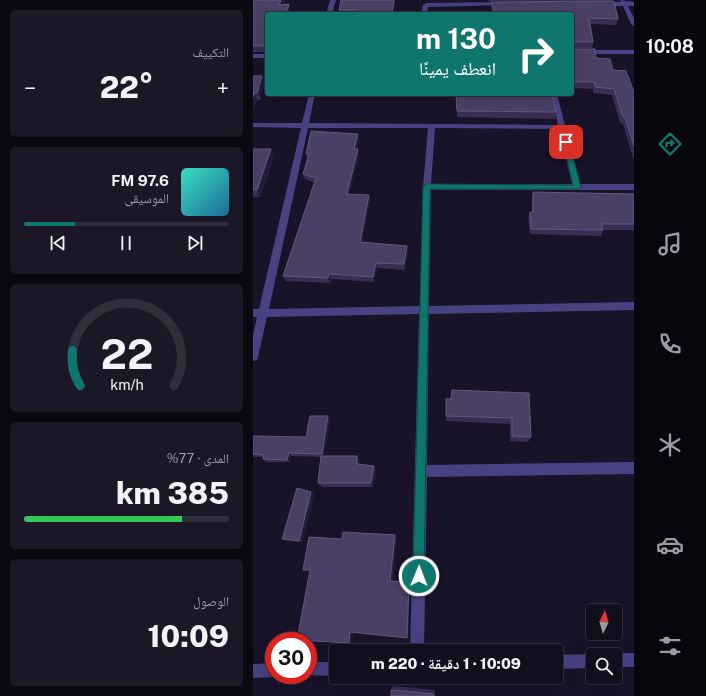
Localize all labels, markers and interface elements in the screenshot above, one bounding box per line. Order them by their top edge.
text: 130 m [416,22,496,55]
icon: right [510,28,562,80]
text: 10:08 [646,36,694,57]
text: التكييف [193,45,229,60]
text: انعطف يمينًا [419,58,496,79]
text: 22° [100,69,153,105]
text: − [24,75,36,101]
text: + [217,75,229,101]
pin [549,125,583,159]
icon: directions [656,130,684,158]
icon: arrive [555,131,577,153]
text: 97.6 FM [111,172,169,189]
text: الموسيقى [125,191,169,206]
icon: music [656,230,684,258]
icon: previous [47,232,69,254]
icon: pause [115,232,137,254]
icon: next [184,232,206,254]
text: 22 [100,329,153,378]
icon: phone [656,330,684,358]
text: km/h [110,376,143,393]
icon: climate [656,431,684,459]
text: المدى · 77% [167,451,229,466]
text: 385 km [116,475,229,511]
icon: car [656,531,684,559]
position arrow [398,555,440,597]
text: الوصول [193,594,229,609]
north arrow [586,604,622,640]
map controls [586,604,622,684]
text: 10:09 [147,618,229,654]
speed limit sign: 30 [265,632,317,684]
icon: filters [656,632,684,660]
button: search [586,648,622,684]
text: 10:09 · 1 دقيقة · 220 m [371,655,521,672]

